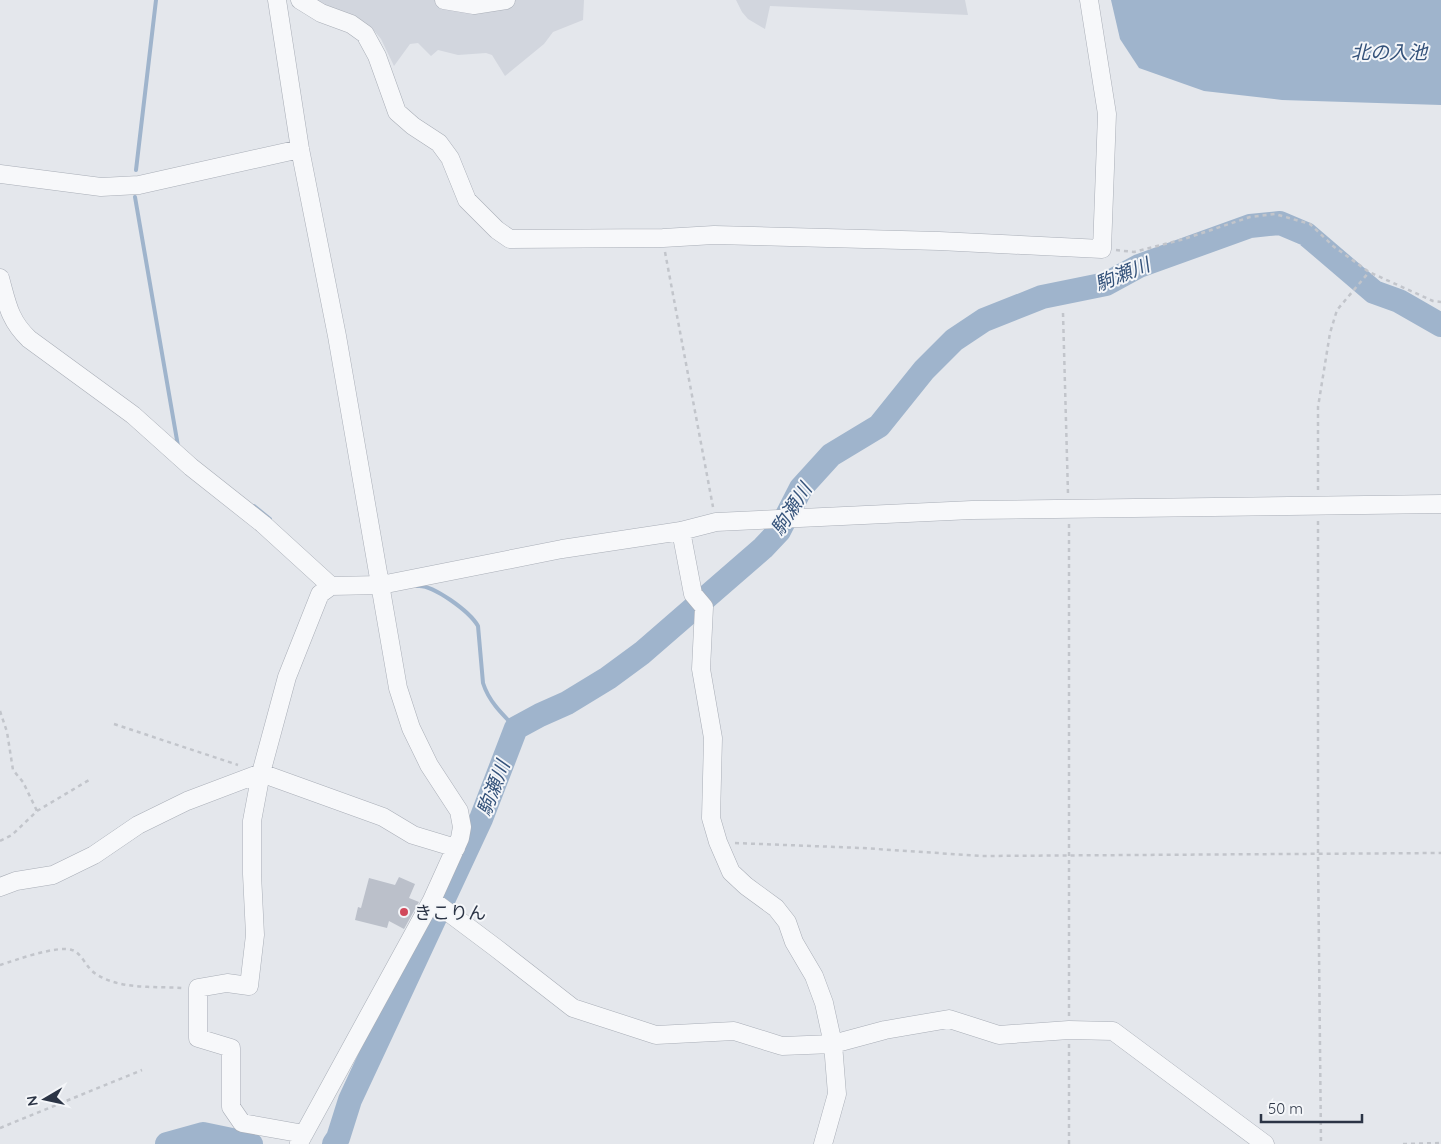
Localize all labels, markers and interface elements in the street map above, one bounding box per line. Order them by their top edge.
water label: 北の入池 [1351,40,1429,64]
water label: 駒瀬川 [1091,251,1155,296]
water label: 駒瀬川 [765,477,818,539]
water label: 駒瀬川 [472,755,515,819]
place label: きこりん [414,901,486,924]
marker: きこりん [398,906,410,918]
north arrow [20,1074,70,1124]
scale bar [1261,1092,1362,1124]
text: N [22,1095,42,1108]
text: 50 m [1268,1099,1303,1118]

